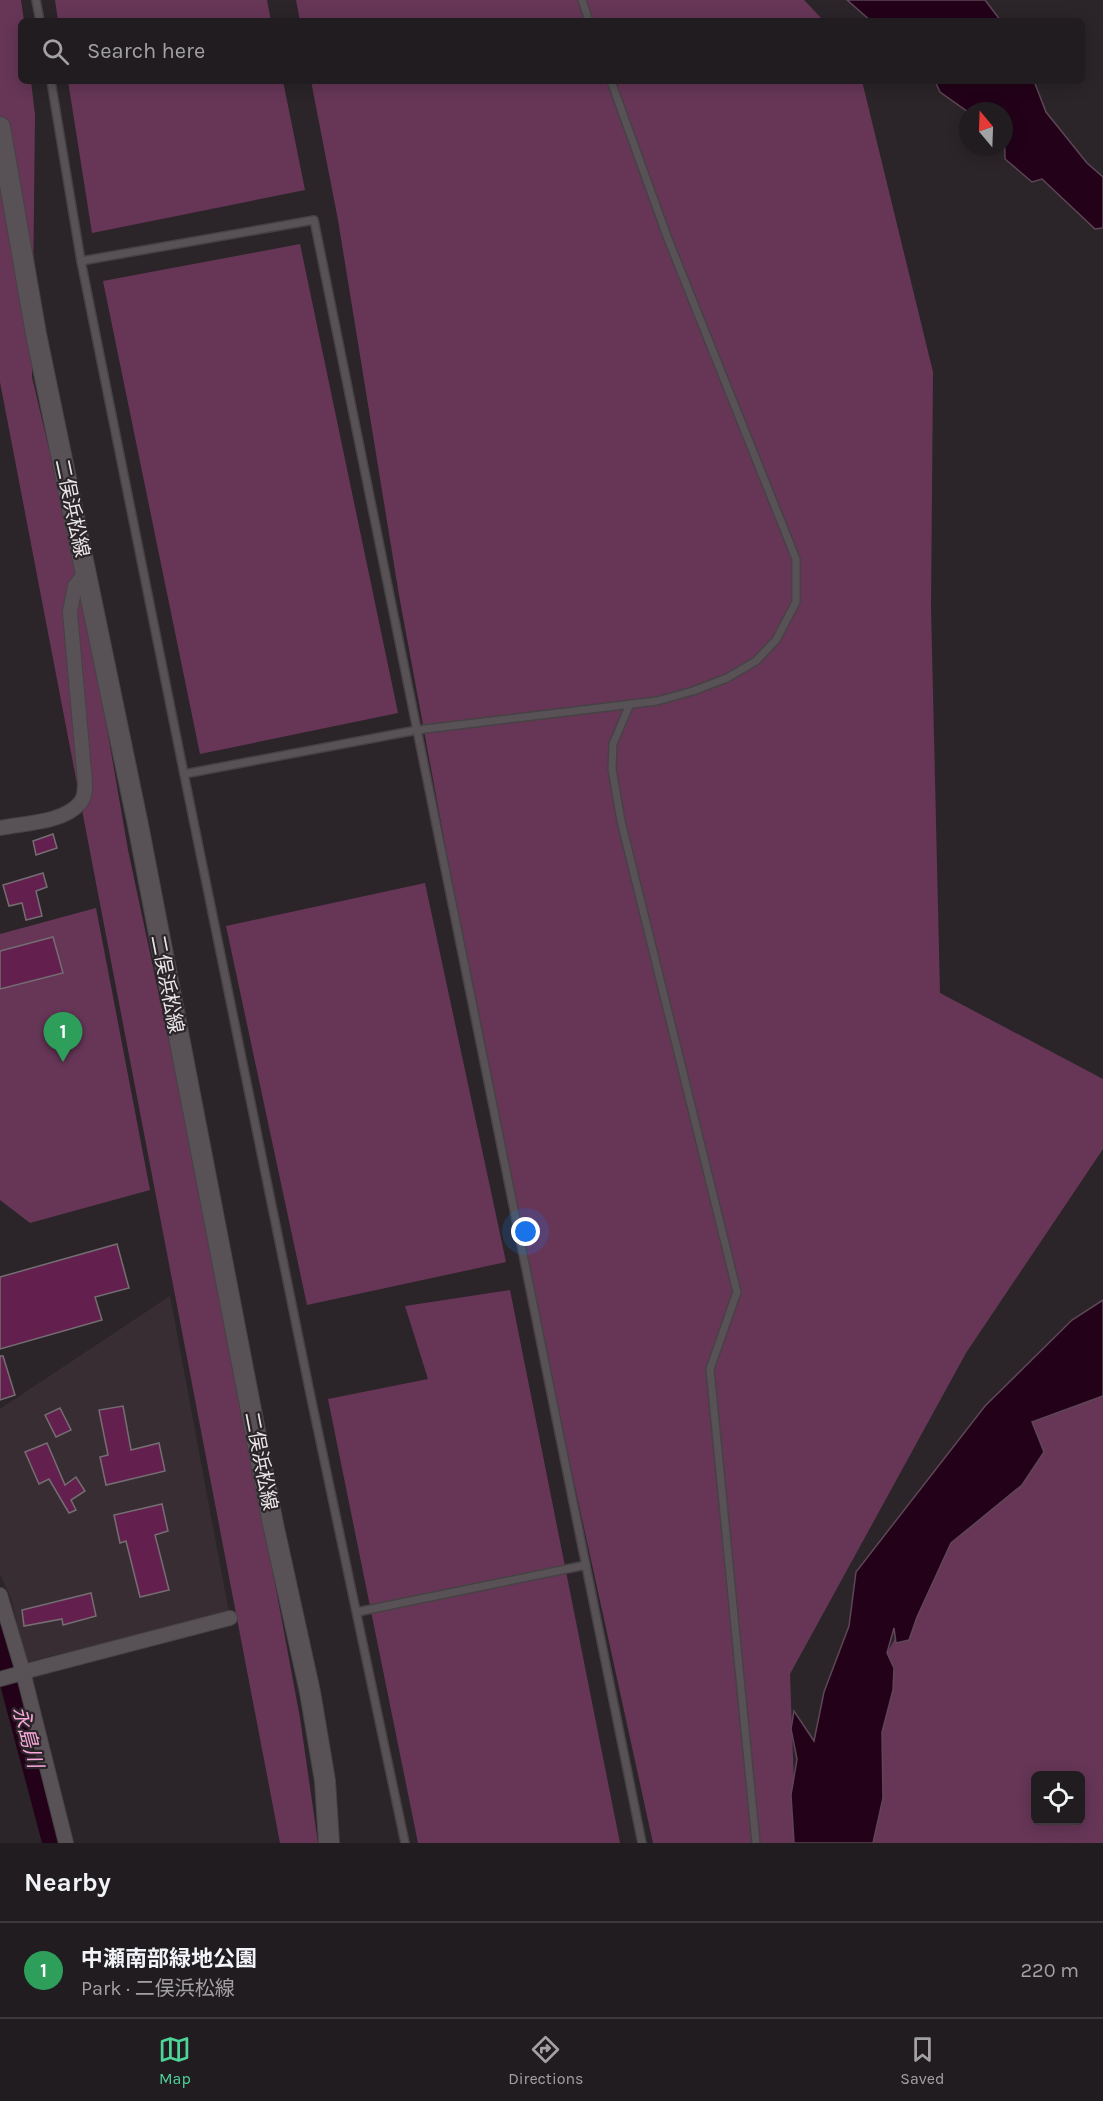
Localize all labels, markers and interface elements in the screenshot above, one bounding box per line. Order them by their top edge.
search box [18,18,1085,84]
icon: search [39,35,72,68]
text: Search here [87,38,205,64]
north arrow [959,102,1013,156]
street label: 二俣浜松線 [50,457,94,559]
street label: 二俣浜松線 [146,933,188,1035]
pin: 1 [44,1012,82,1062]
your location [511,1217,540,1246]
street label: 二俣浜松線 [240,1410,282,1512]
water label: 永島川 [8,1703,48,1772]
map controls [1031,1771,1085,1825]
button: locate [1031,1771,1085,1825]
text: Nearby [24,1867,111,1898]
text: 中瀬南部緑地公園 [81,1946,257,1972]
text: 1 [40,1959,47,1982]
text: 220 m [1020,1959,1079,1982]
text: Park · 二俣浜松線 [81,1977,235,2000]
tab: Map [158,2033,191,2088]
tab: Directions [508,2033,583,2088]
tab: Saved [900,2033,945,2088]

